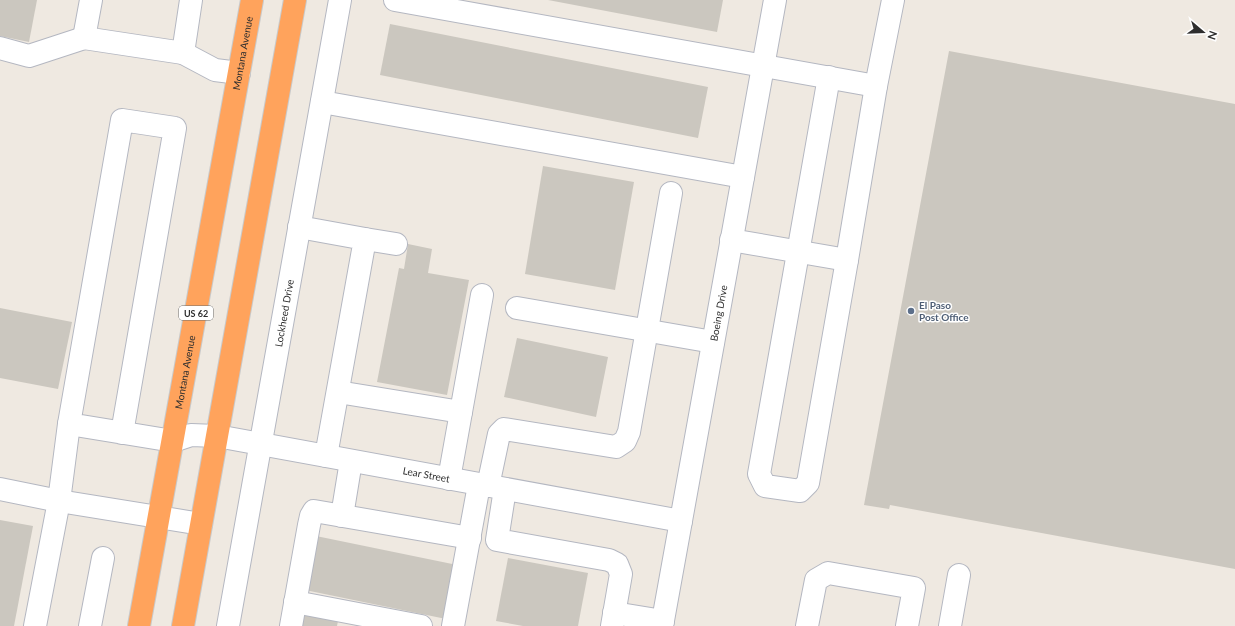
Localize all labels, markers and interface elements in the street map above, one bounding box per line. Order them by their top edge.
north arrow [1183,12,1223,52]
street label: Montana Avenue [230,15,255,91]
text: N [1205,29,1220,42]
street label: Lockheed Drive [272,278,296,348]
street label: Boeing Drive [708,284,729,342]
place label: El Paso Post Office [919,299,969,323]
road number: US 62 [179,306,213,320]
marker: El Paso Post Office [906,306,916,316]
street label: Montana Avenue [172,334,197,410]
street label: Lear Street [402,464,451,485]

